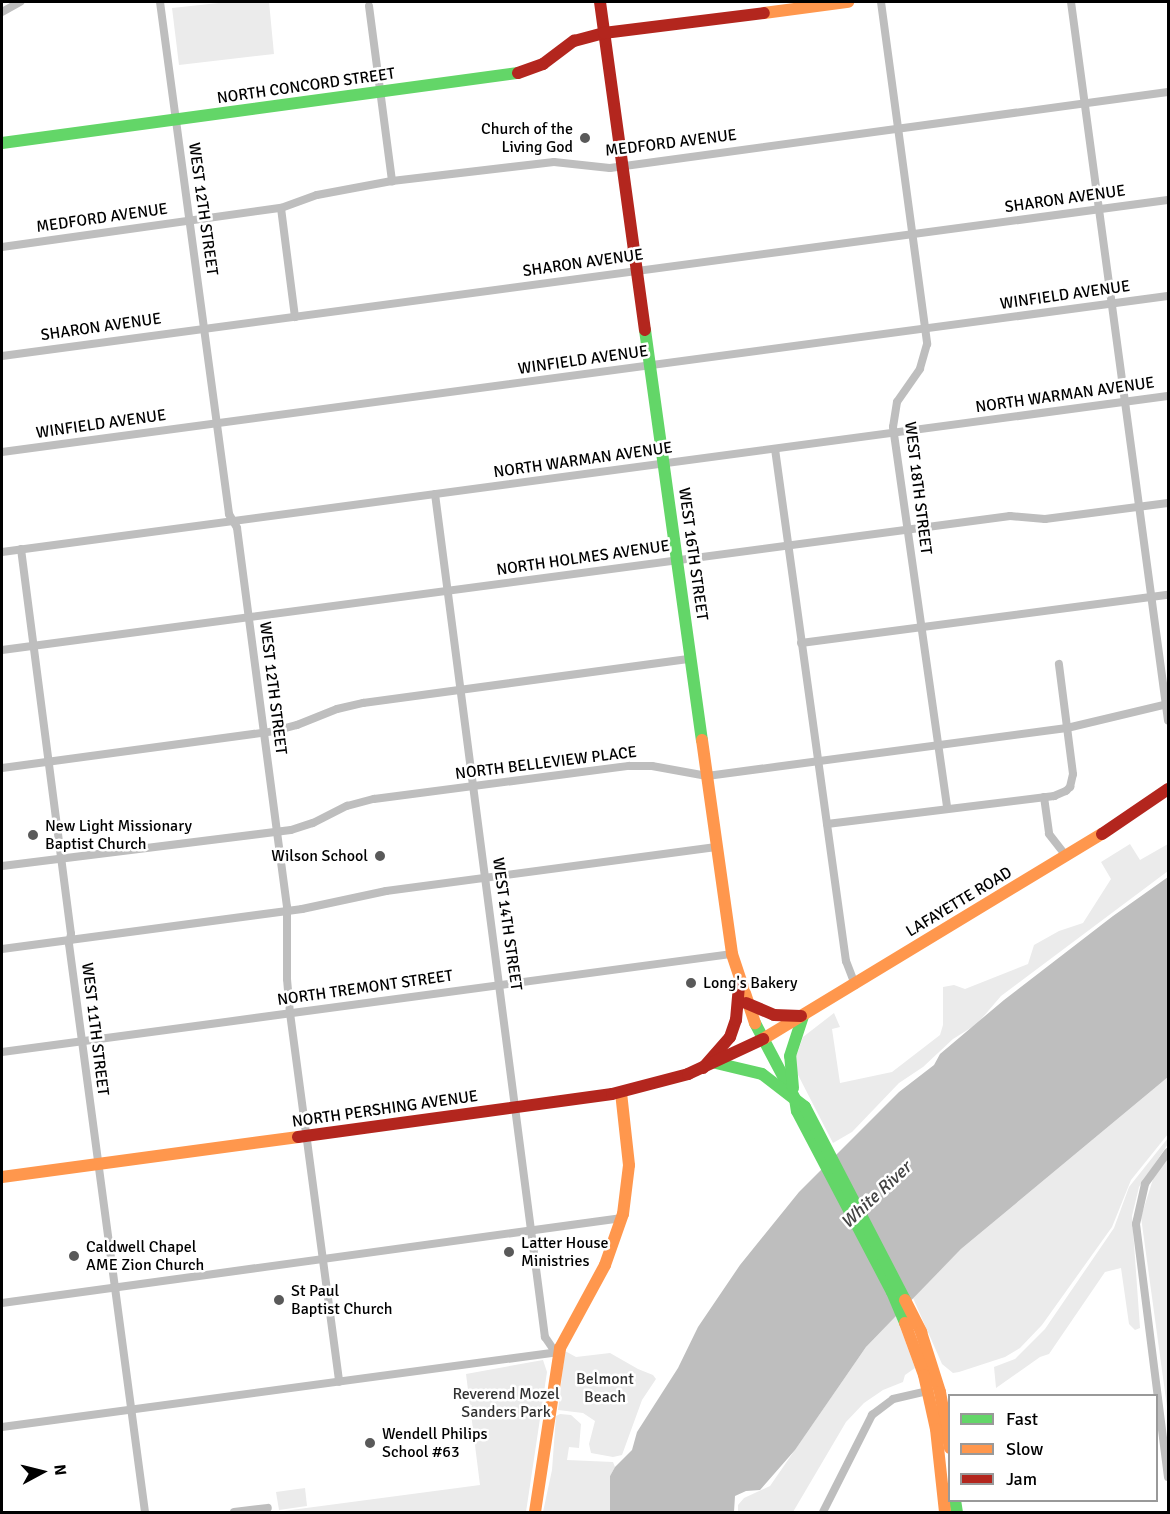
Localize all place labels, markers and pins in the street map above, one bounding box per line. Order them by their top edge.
place label: Church of the Living God [481,119,573,157]
marker: Church of the Living God [578,131,592,145]
place label: New Light Missionary Baptist Church [45,816,192,854]
marker: New Light Missionary Baptist Church [26,828,40,842]
place label: Wilson School [271,846,368,866]
marker: Wilson School [373,849,387,863]
place label: Long's Bakery [703,973,798,993]
marker: Long's Bakery [684,976,698,990]
place label: Latter House Ministries [521,1233,608,1271]
place label: Caldwell Chapel AME Zion Church [86,1237,204,1275]
marker: Latter House Ministries [502,1245,516,1259]
marker: Caldwell Chapel AME Zion Church [67,1249,81,1263]
place label: St Paul Baptist Church [291,1281,392,1319]
marker: St Paul Baptist Church [272,1293,286,1307]
place label: Wendell Philips School #63 [382,1424,488,1462]
marker: Wendell Philips School #63 [363,1436,377,1450]

